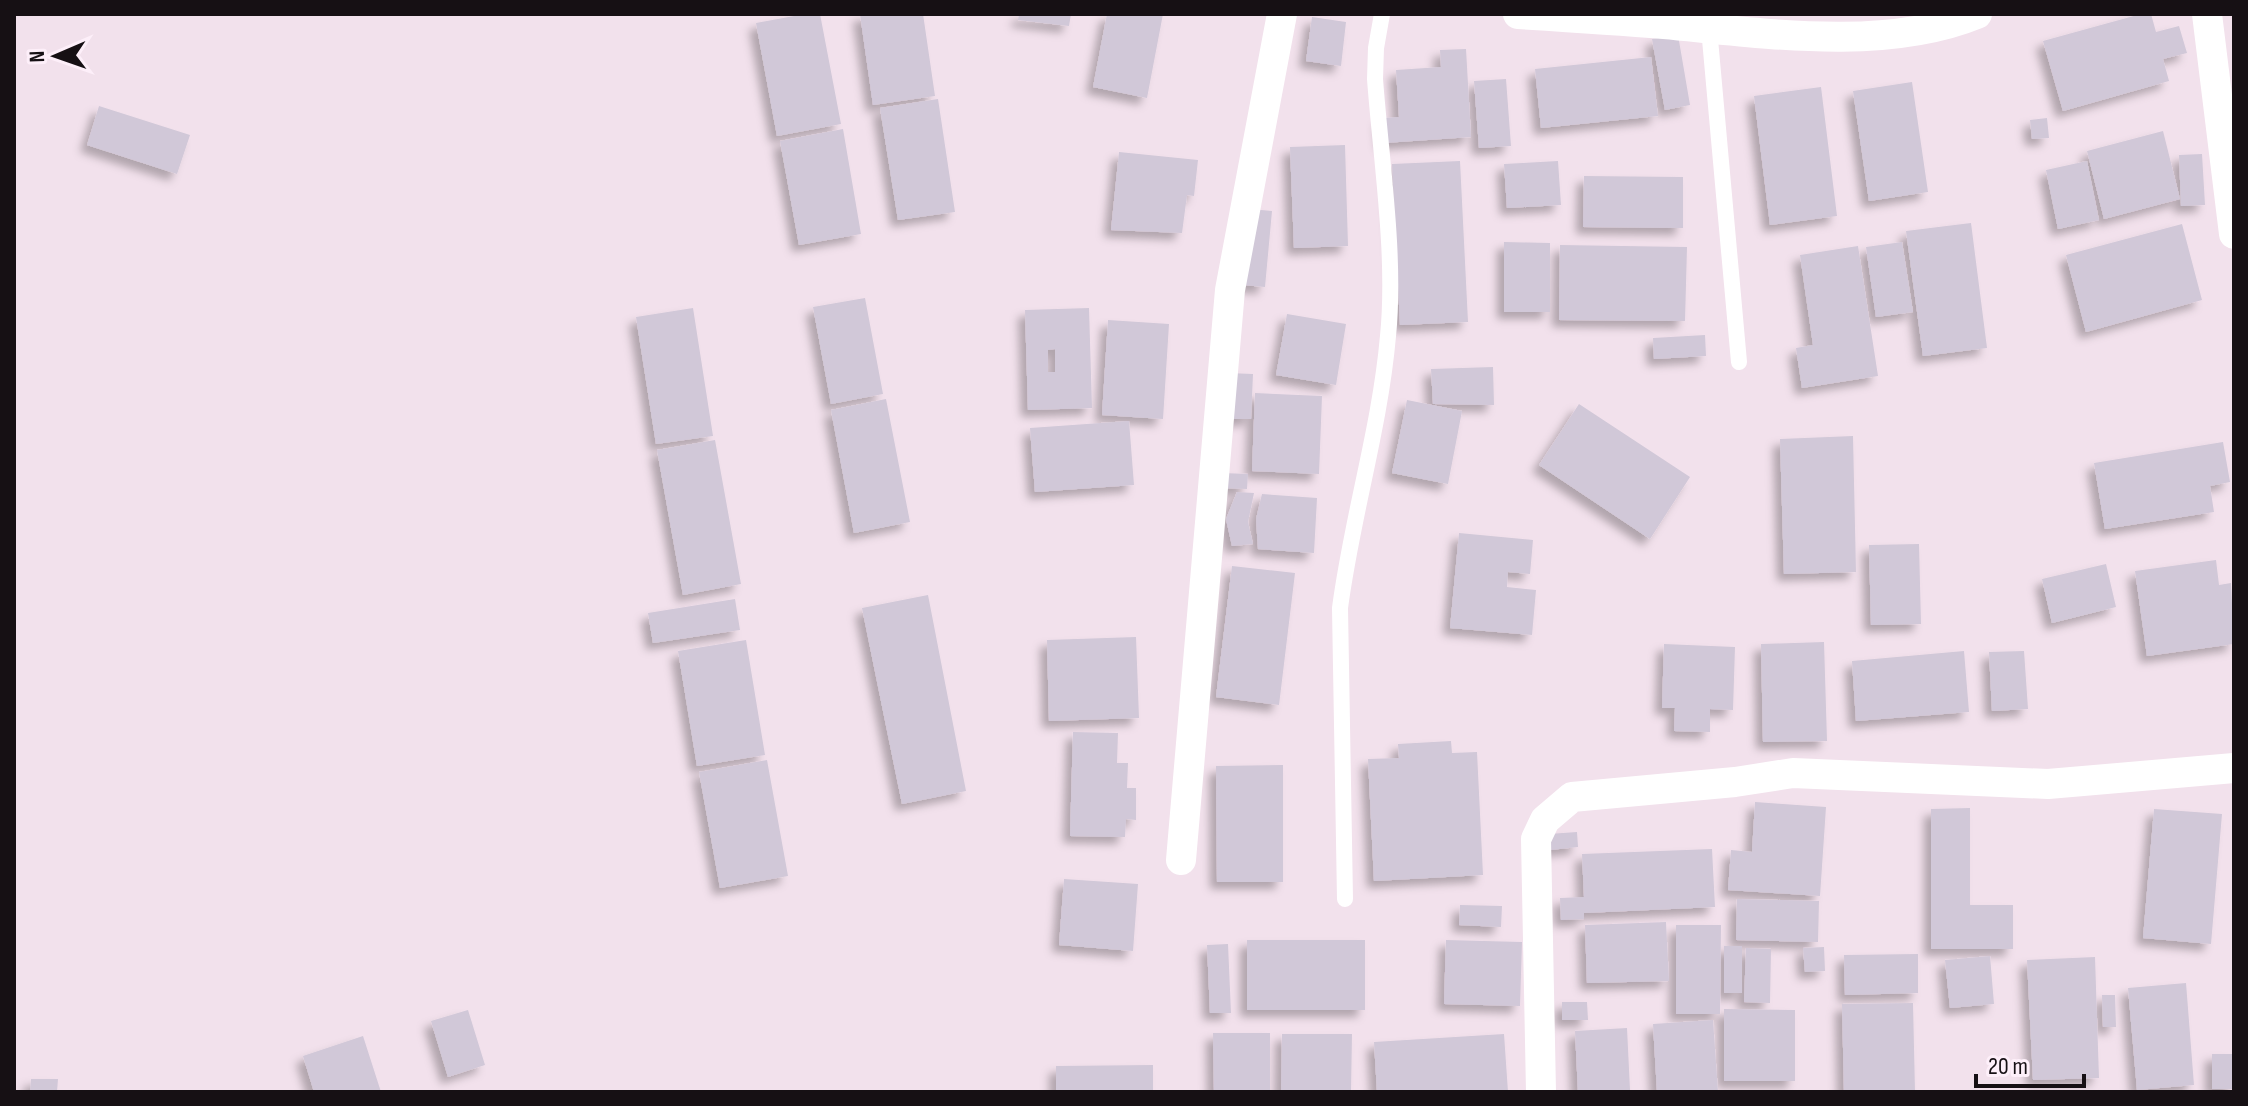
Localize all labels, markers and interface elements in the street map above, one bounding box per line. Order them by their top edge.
north arrow [16,16,96,96]
text: N [24,50,51,63]
scale bar [1976,1038,2084,1088]
text: 20 m [1988,1052,2028,1081]

